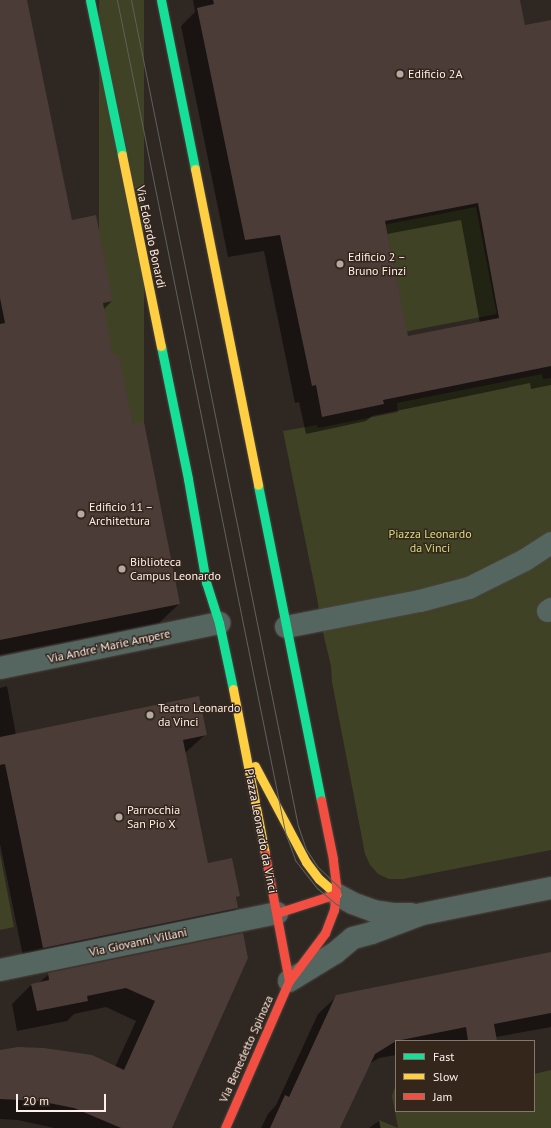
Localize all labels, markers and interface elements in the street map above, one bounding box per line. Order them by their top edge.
place label: Edificio 2A [408,67,462,81]
marker: Edificio 2A [395,69,405,79]
street label: Via Edoardo Bonardi [133,184,169,290]
place label: Edificio 2 – Bruno Finzi [348,250,407,278]
marker: Edificio 2 – Bruno Finzi [335,259,345,269]
place label: Edificio 11 – Architettura [89,500,154,528]
marker: Edificio 11 – Architettura [76,509,86,519]
park label: Piazza Leonardo da Vinci [388,527,472,555]
place label: Biblioteca Campus Leonardo [130,555,221,583]
marker: Biblioteca Campus Leonardo [117,564,127,574]
street label: Via Andre' Marie Ampere [46,626,172,666]
place label: Teatro Leonardo da Vinci [158,701,240,729]
marker: Teatro Leonardo da Vinci [145,710,155,720]
street label: Piazza Leonardo da Vinci [242,767,280,895]
place label: Parrocchia San Pio X [127,803,180,831]
marker: Parrocchia San Pio X [114,812,124,822]
street label: Via Giovanni Villani [88,925,188,959]
street label: Via Benedetto Spinoza [216,993,276,1105]
legend [395,1040,535,1112]
text: Fast [433,1049,454,1064]
text: Slow [433,1069,458,1084]
scale bar [18,1086,108,1112]
text: Jam [433,1089,452,1104]
text: 20 m [23,1093,49,1108]

